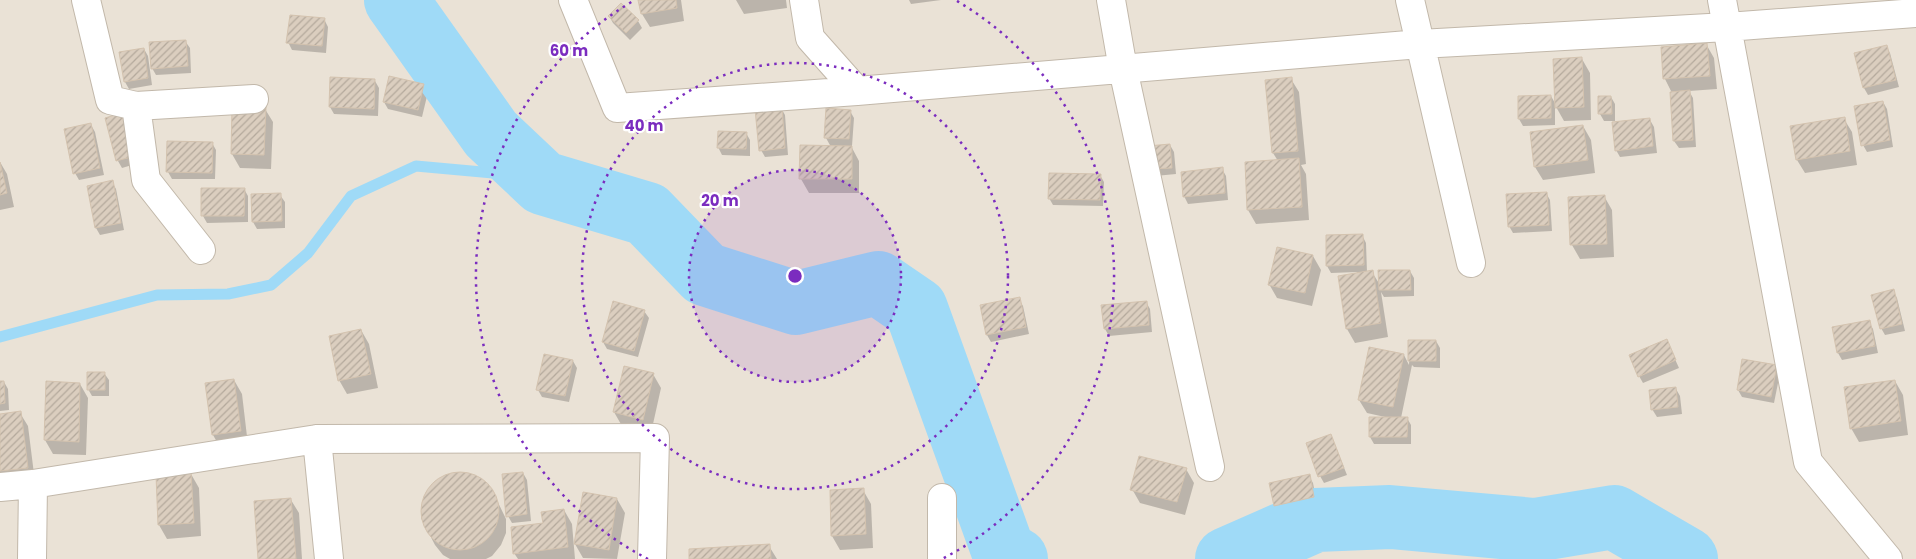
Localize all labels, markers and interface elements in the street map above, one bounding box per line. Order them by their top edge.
text: 60 m [550,40,588,61]
text: 40 m [624,115,664,136]
text: 20 m [701,190,739,211]
centre of rings [786,267,804,285]

